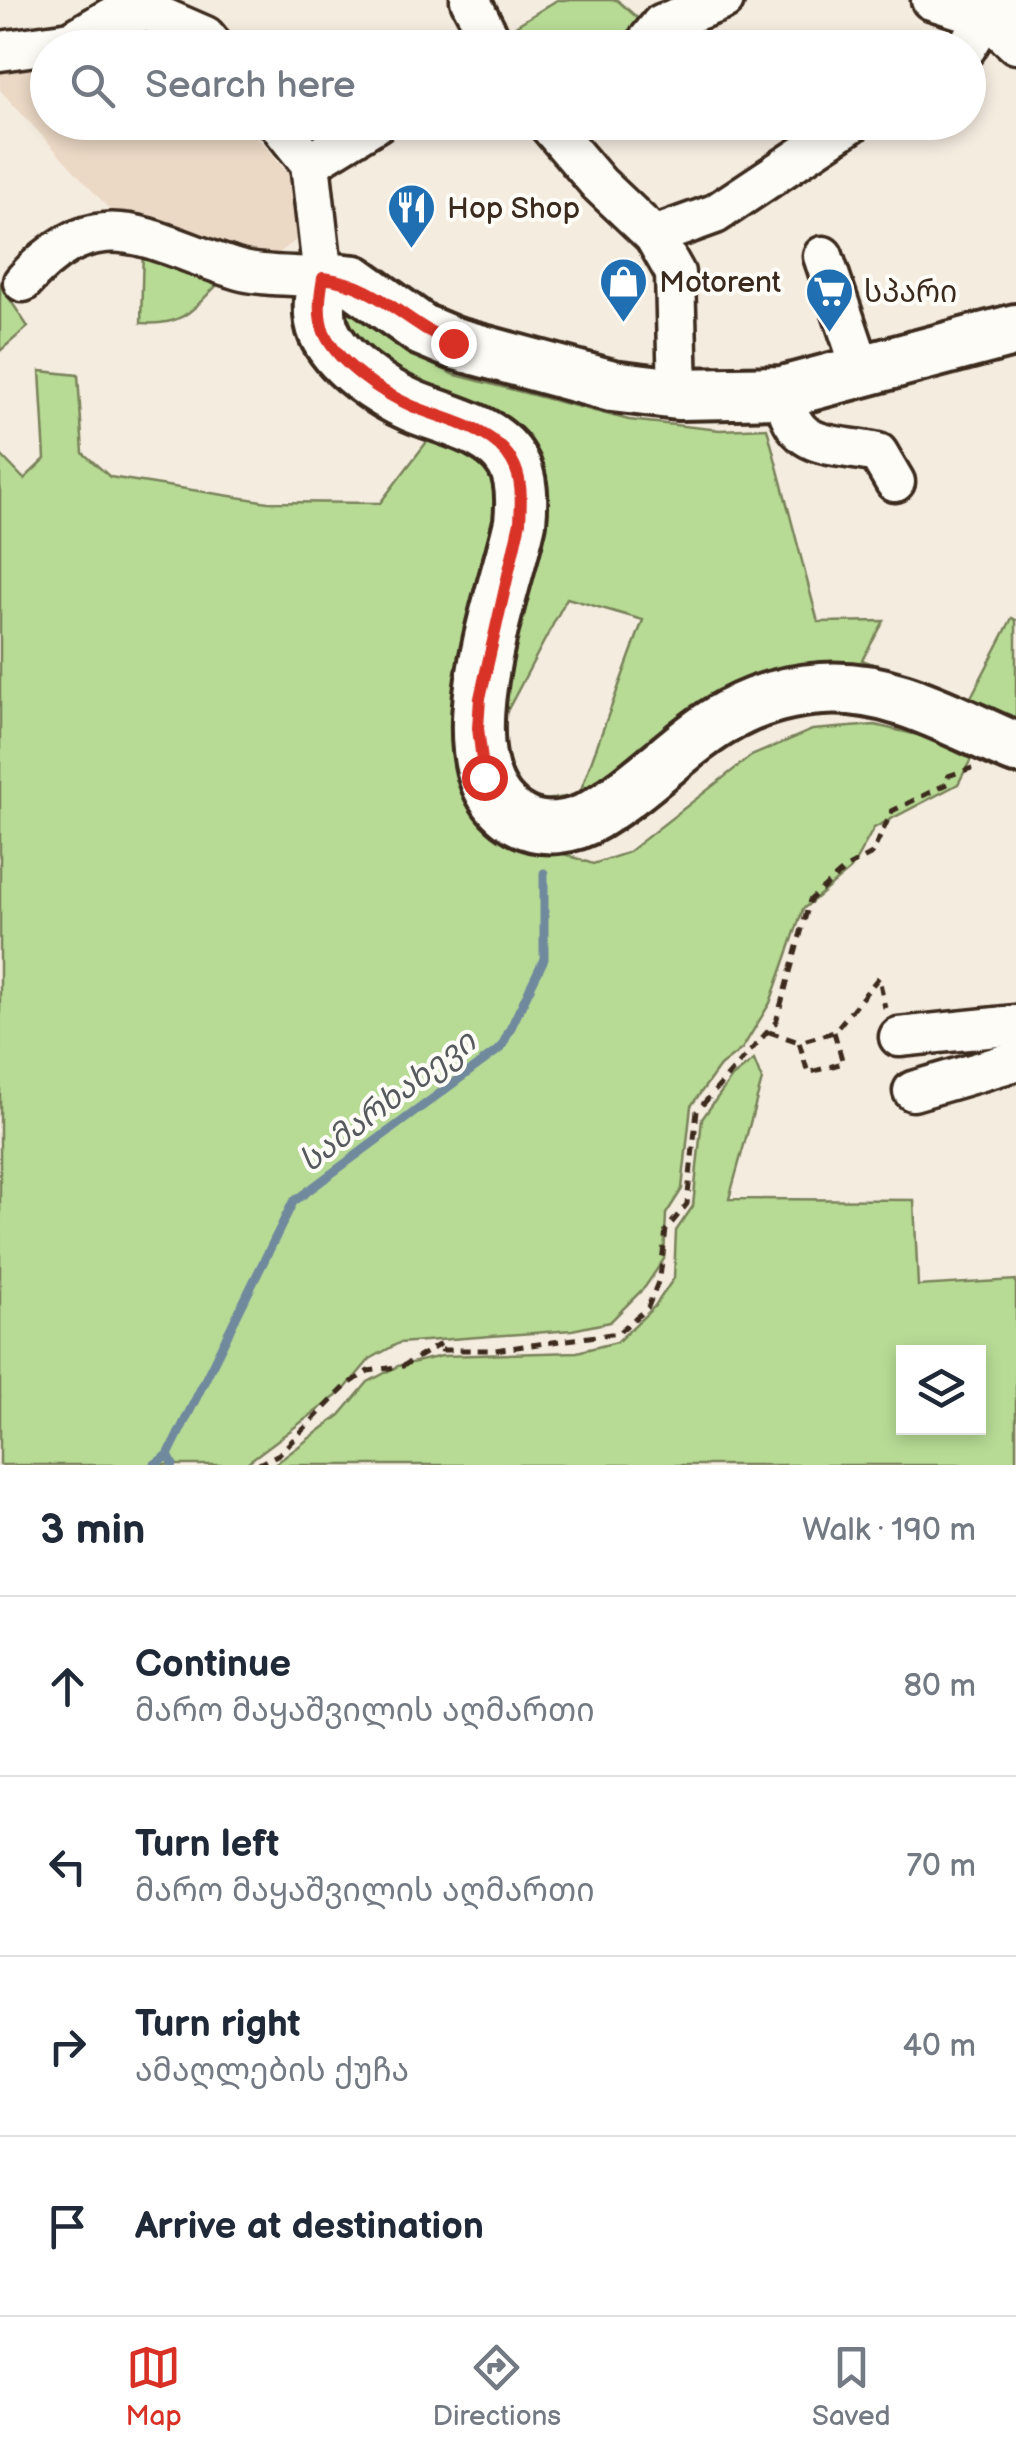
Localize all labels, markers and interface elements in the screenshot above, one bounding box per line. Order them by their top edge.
search box [30,30,986,140]
icon: search [65,58,120,113]
text: Search here [145,63,356,108]
restaurant icon: Hop Shop [386,182,438,250]
place label: Hop Shop [447,191,580,227]
shop icon: Motorent [598,256,650,324]
place label: Motorent [659,265,781,301]
supermarket icon: სპარი [803,266,855,334]
place label: სპარი [864,275,957,311]
route end [431,321,477,367]
route start [462,755,508,801]
water label: სამარხახევი [292,1022,485,1181]
map controls [896,1345,986,1435]
button: layers [896,1345,986,1435]
text: 3 min [40,1505,145,1556]
text: Walk · 190 m [802,1511,976,1550]
text: Continue [135,1642,291,1687]
icon: ahead [40,1659,95,1714]
text: 80 m [903,1667,976,1706]
text: მარო მაყაშვილის აღმართი [135,1692,595,1731]
text: Turn left [135,1822,279,1867]
icon: left [40,1839,95,1894]
text: 70 m [906,1847,976,1886]
text: მარო მაყაშვილის აღმართი [135,1872,595,1911]
text: Turn right [135,2002,300,2047]
icon: right [40,2019,95,2074]
text: 40 m [903,2027,976,2066]
text: ამაღლების ქუჩა [135,2052,409,2091]
icon: arrive [40,2199,95,2254]
text: Arrive at destination [135,2204,484,2249]
tab: Map [125,2340,182,2433]
tab: Directions [432,2340,561,2433]
tab: Saved [812,2340,891,2433]

